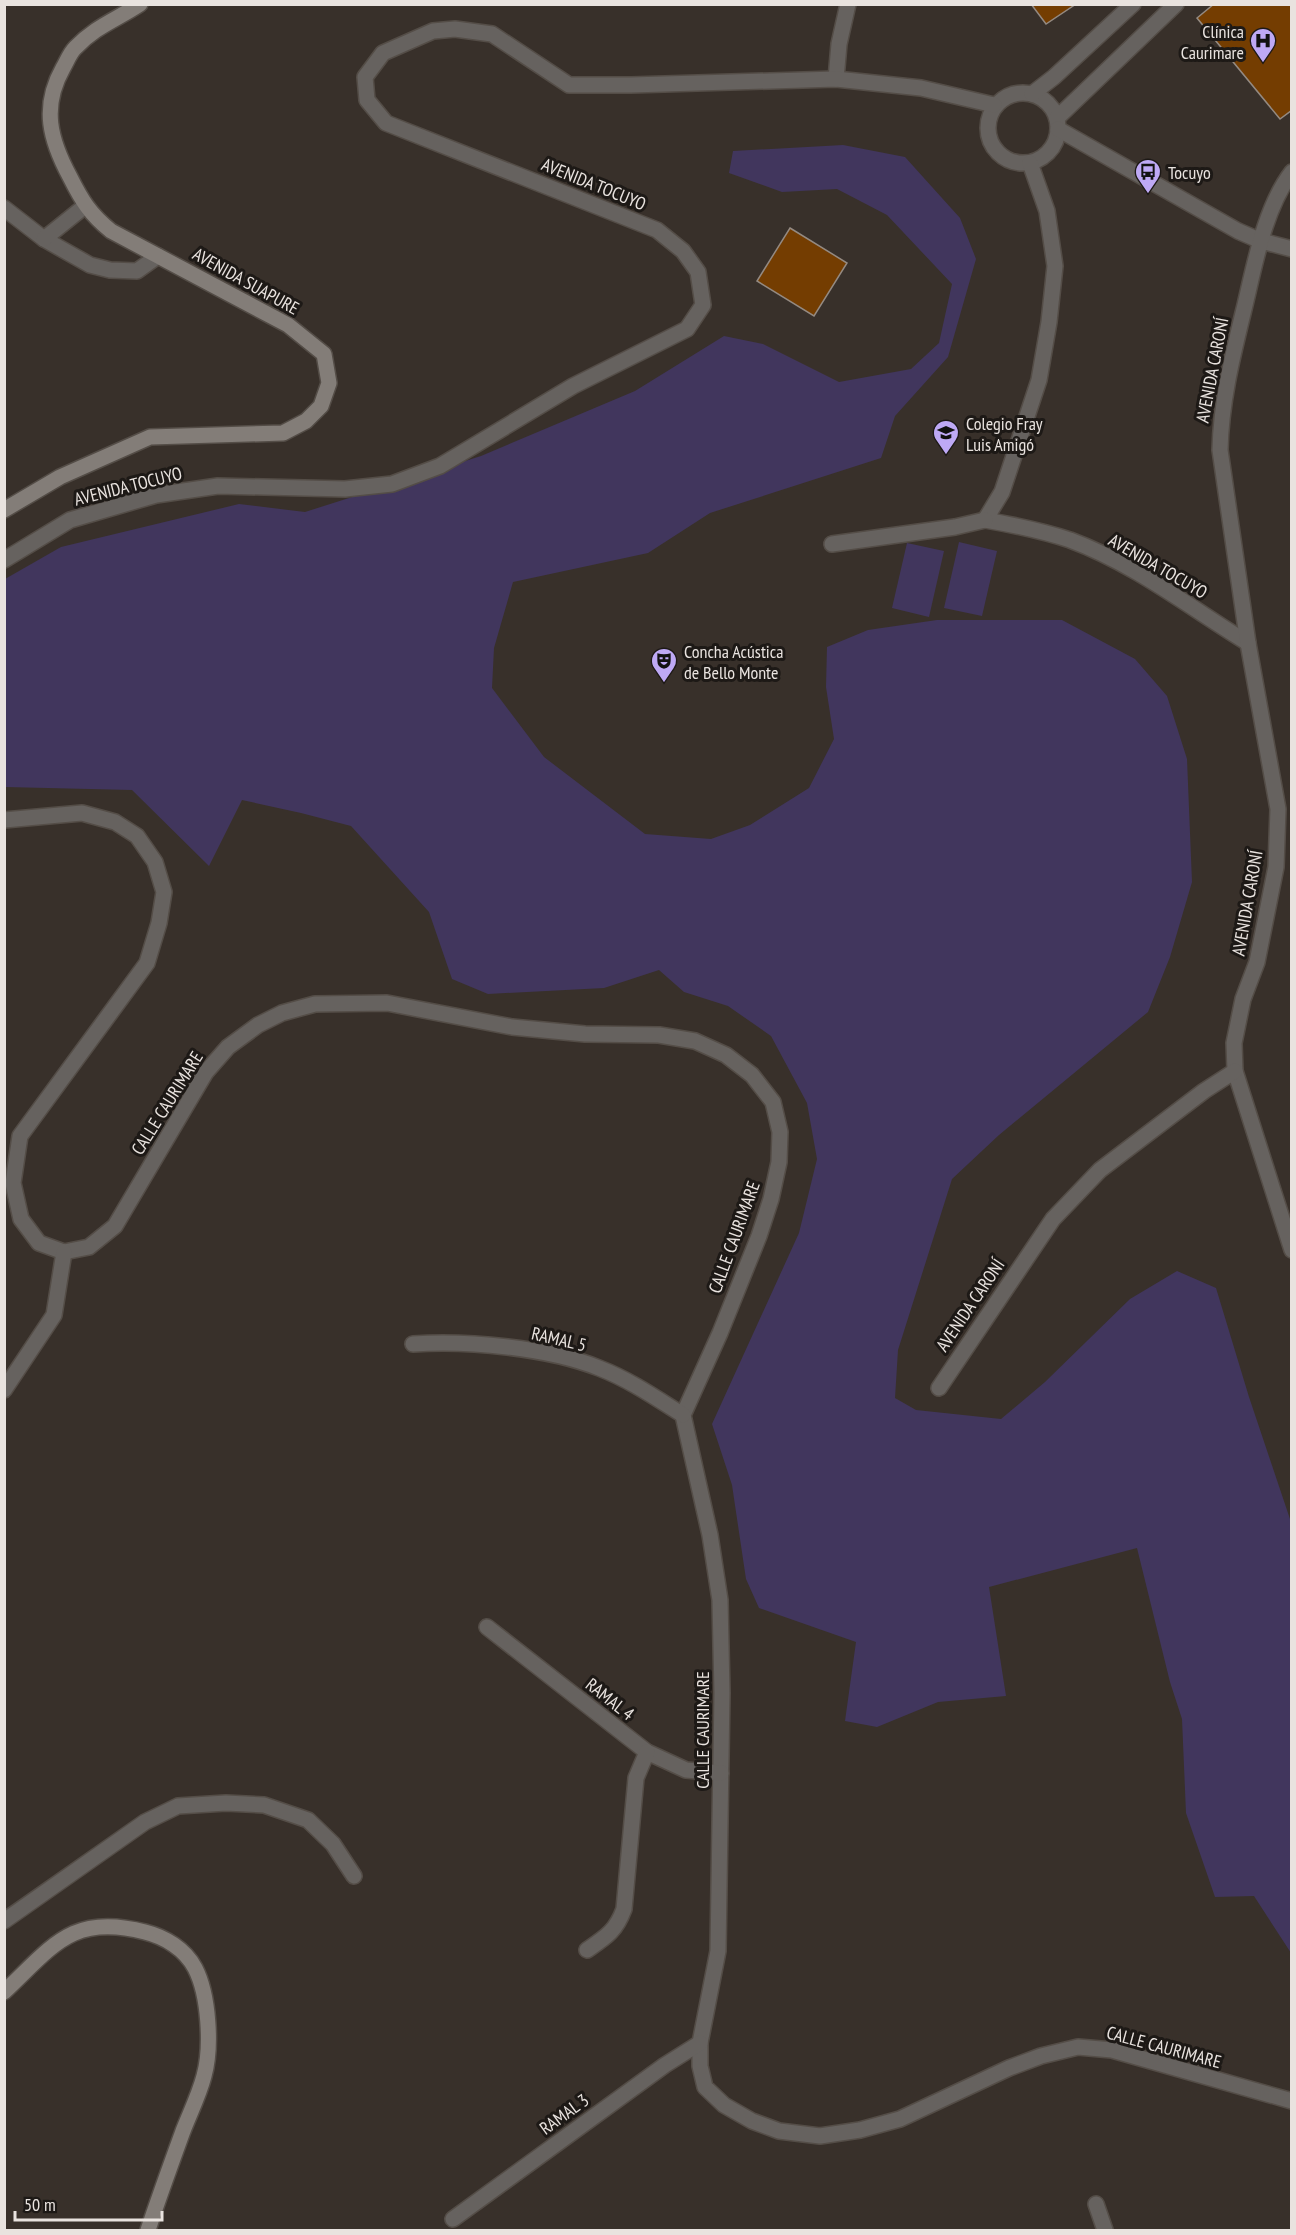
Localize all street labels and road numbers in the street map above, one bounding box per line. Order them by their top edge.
street label: AVENIDA TOCUYO [538,153,650,215]
street label: AVENIDA SUAPURE [189,242,303,320]
street label: AVENIDA CARONÍ [1191,315,1234,425]
street label: AVENIDA TOCUYO [72,461,184,511]
street label: AVENIDA TOCUYO [1104,528,1212,604]
street label: AVENIDA CARONÍ [1226,848,1268,958]
street label: CALLE CAURIMARE [126,1047,208,1159]
street label: CALLE CAURIMARE [703,1178,765,1296]
street label: AVENIDA CARONÍ [931,1254,1010,1356]
street label: RAMAL 5 [529,1322,589,1356]
street label: CALLE CAURIMARE [691,1671,714,1789]
street label: RAMAL 4 [581,1673,639,1725]
street label: CALLE CAURIMARE [1104,2021,1224,2073]
street label: RAMAL 3 [535,2088,593,2140]

